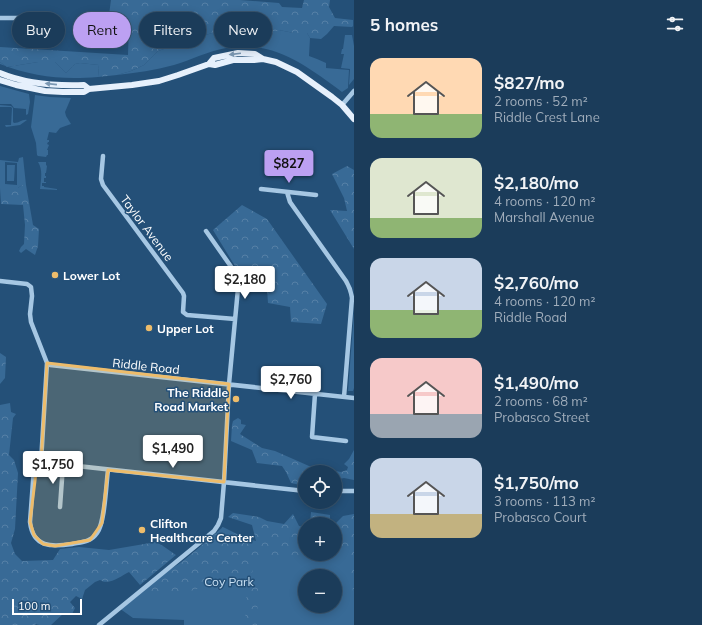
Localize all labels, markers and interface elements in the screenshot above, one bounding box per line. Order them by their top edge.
chip: Buy [12,12,65,48]
chip: Rent [73,12,131,48]
chip: Filters [139,12,206,48]
chip: New [214,12,272,48]
icon: filters [664,13,686,35]
text: 5 homes [370,14,438,35]
one-way arrow [229,51,241,57]
text: $827/mo [494,72,565,93]
icon: home [402,74,450,122]
one-way arrow [45,81,57,88]
text: 2 rooms · 52 m² [494,93,588,109]
text: Riddle Crest Lane [494,109,600,125]
pin: $827 [265,150,313,184]
text: $827 [273,155,305,171]
text: $2,180/mo [494,172,579,193]
icon: home [402,174,450,222]
street label: Taylor Avenue [117,192,177,264]
text: 4 rooms · 120 m² [494,193,595,209]
text: Marshall Avenue [494,209,594,225]
pin: $2,180 [212,266,278,300]
place label: Lower Lot [63,268,120,283]
marker: Lower Lot [50,270,60,280]
text: $2,180 [224,271,266,287]
text: $2,760/mo [494,272,579,293]
icon: home [402,274,450,322]
text: 4 rooms · 120 m² [494,293,595,309]
text: Riddle Road [494,309,567,325]
place label: Upper Lot [157,321,214,336]
marker: Upper Lot [144,323,154,333]
street label: Riddle Road [112,355,180,377]
pin: $2,760 [258,366,324,400]
text: $2,760 [270,371,312,387]
text: $1,490/mo [494,372,579,393]
icon: home [402,374,450,422]
place label: The Riddle Road Market [154,385,228,414]
text: 2 rooms · 68 m² [494,393,588,409]
marker: The Riddle Road Market [231,394,241,404]
text: Probasco Street [494,409,590,425]
pin: $1,490 [140,435,206,469]
text: $1,490 [152,440,194,456]
pin: $1,750 [20,451,86,485]
text: $1,750 [32,456,74,472]
map controls [298,465,342,613]
button: locate [298,465,342,509]
text: $1,750/mo [494,472,579,493]
icon: home [402,474,450,522]
text: 3 rooms · 113 m² [494,493,595,509]
text: Probasco Court [494,509,587,525]
place label: Clifton Healthcare Center [150,516,254,545]
button: + [298,517,342,561]
marker: Clifton Healthcare Center [137,525,147,535]
button: − [298,569,342,613]
park label: Coy Park [204,574,254,589]
scale bar [12,597,82,616]
text: 100 m [18,599,50,613]

